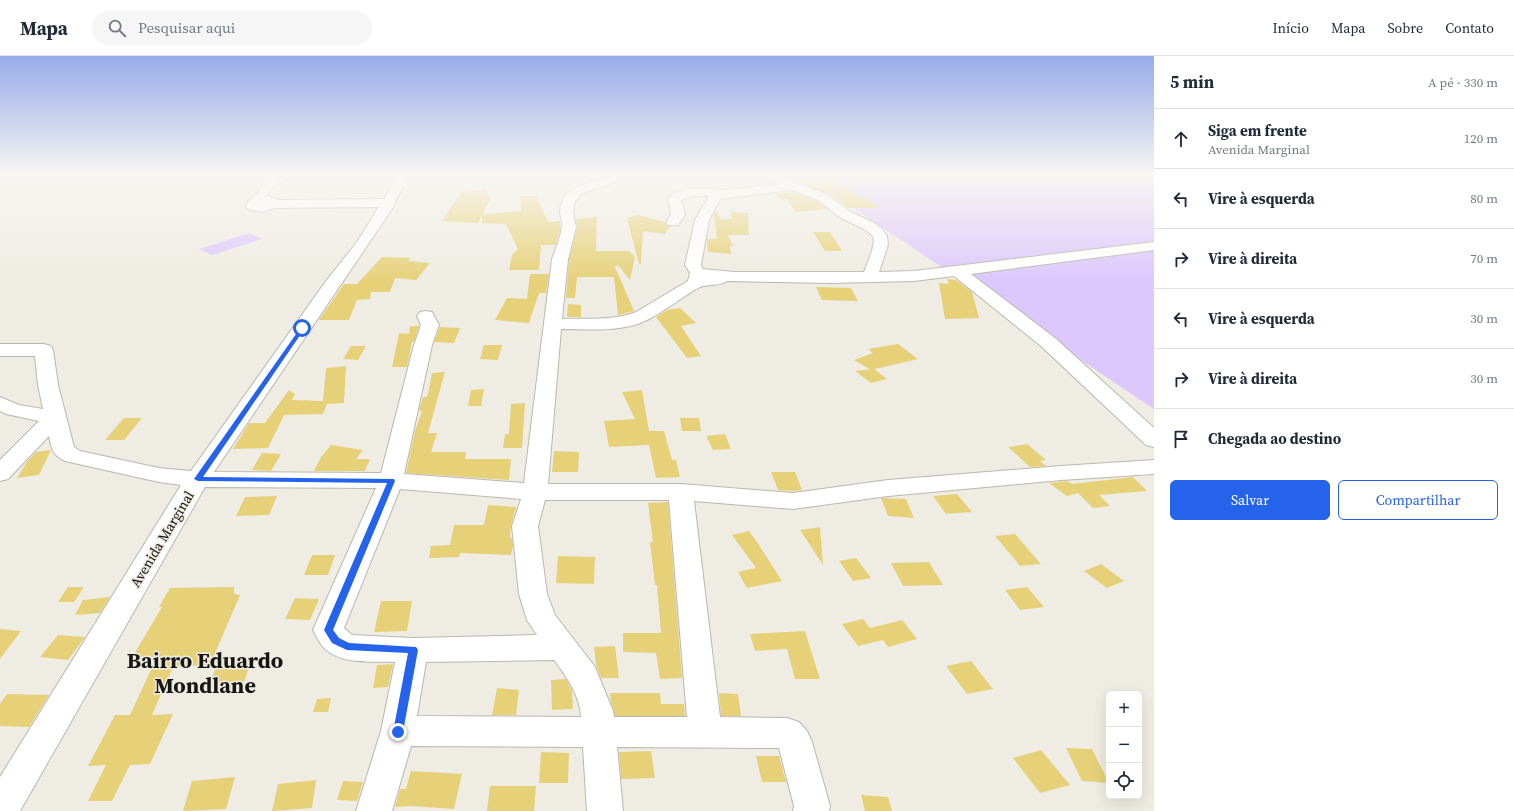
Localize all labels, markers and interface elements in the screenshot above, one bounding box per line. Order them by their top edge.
search box [92,10,372,46]
text: Mapa [20,15,68,41]
icon: search [106,17,128,39]
text: Pesquisar aqui [138,17,235,38]
text: Início [1272,18,1309,38]
text: Mapa [1331,18,1365,38]
text: Sobre [1387,18,1423,38]
text: Contato [1445,18,1494,38]
text: 5 min [1170,70,1214,94]
text: A pé · 330 m [1428,74,1498,91]
text: Siga em frente [1208,120,1307,141]
icon: ahead [1170,128,1192,150]
text: 120 m [1464,130,1498,147]
text: Avenida Marginal [1208,141,1310,158]
icon: left [1170,188,1192,210]
text: Vire à esquerda [1208,188,1315,209]
text: 80 m [1470,190,1498,207]
icon: right [1170,248,1192,270]
text: Vire à direita [1208,248,1297,269]
text: 70 m [1470,250,1498,267]
icon: left [1170,308,1192,330]
text: Vire à esquerda [1208,308,1315,329]
text: 30 m [1470,310,1498,327]
route start [293,319,311,337]
icon: right [1170,368,1192,390]
text: Vire à direita [1208,368,1297,389]
text: 30 m [1470,370,1498,387]
icon: arrive [1170,428,1192,450]
text: Chegada ao destino [1208,428,1341,449]
button: Salvar [1170,480,1330,520]
button: Compartilhar [1338,480,1498,520]
street label: Avenida Marginal [125,487,199,591]
district label: Bairro Eduardo Mondlane [127,645,283,700]
map controls [1106,691,1142,799]
button: + [1106,691,1142,727]
route end [389,723,407,741]
button: − [1106,727,1142,763]
button: locate [1106,763,1142,799]

